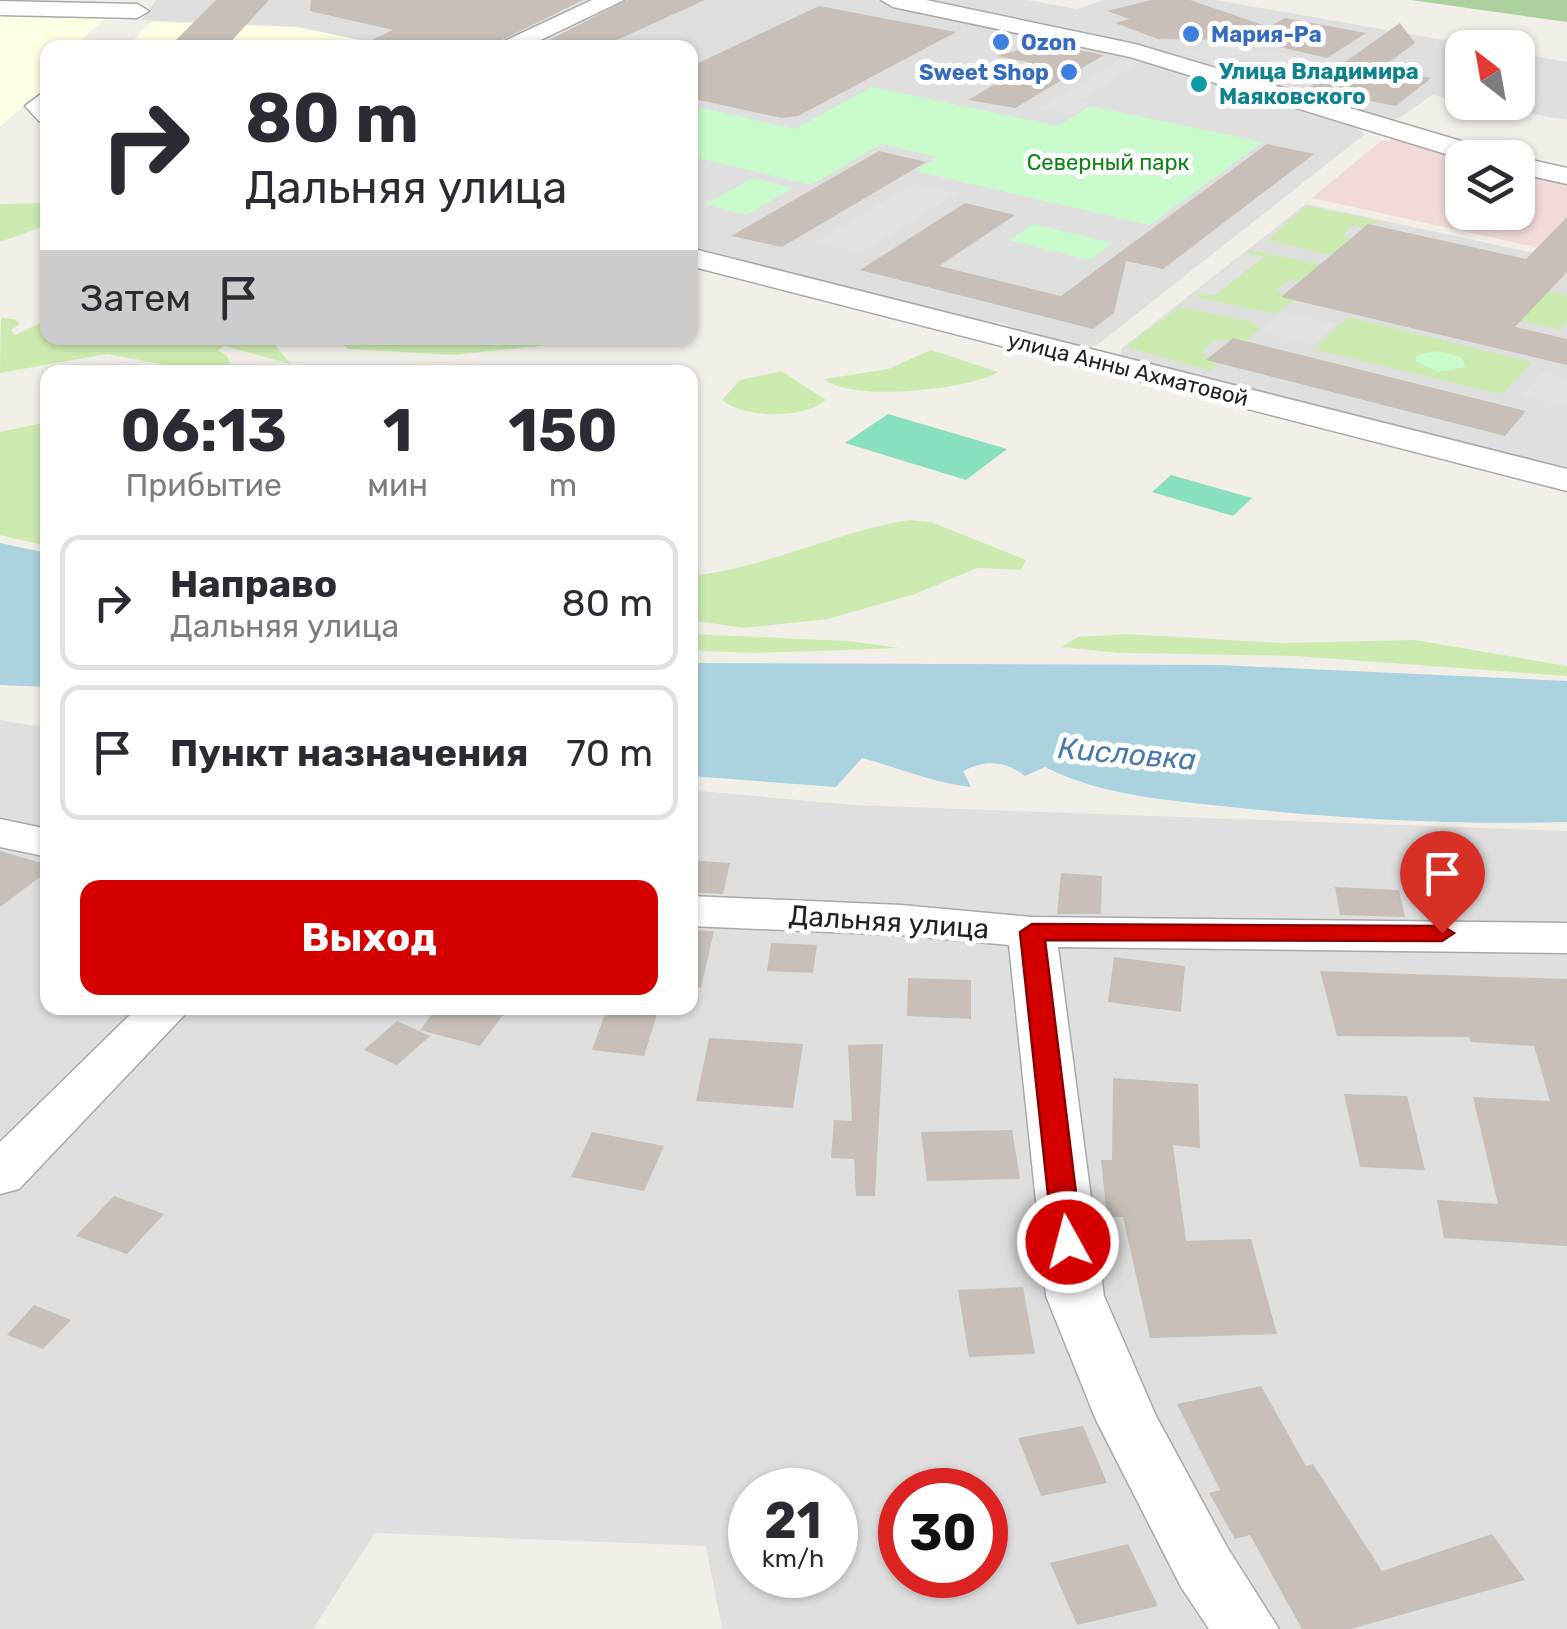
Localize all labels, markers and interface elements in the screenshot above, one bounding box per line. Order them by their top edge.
place label: Мария-Ра [1211,21,1322,48]
marker: Мария-Ра [1180,23,1202,45]
place label: Ozon [1021,29,1076,56]
north arrow [1445,30,1535,120]
map controls [1445,30,1535,230]
marker: Ozon [990,31,1012,53]
place label: Улица Владимира Маяковского [1219,58,1419,110]
place label: Sweet Shop [919,59,1049,86]
marker: Sweet Shop [1058,61,1080,83]
marker: Улица Владимира Маяковского [1188,73,1210,95]
text: 80 m [245,77,419,160]
icon: right [80,80,210,210]
button: layers [1445,140,1535,230]
park label: Северный парк [1027,149,1189,176]
text: Дальняя улица [245,161,567,214]
icon: arrive [211,270,266,325]
text: Затем [80,275,191,321]
street label: улица Анны Ахматовой [1005,326,1251,412]
text: 06:13 [120,395,287,466]
text: 1 [383,395,413,466]
text: 150 [508,395,618,466]
text: Прибытие [125,466,282,504]
text: мин [367,466,428,504]
text: m [549,466,577,504]
text: Направо [170,561,337,607]
icon: right [85,575,140,630]
text: 80 m [562,580,653,626]
text: Дальняя улица [170,607,399,645]
icon: arrive [85,725,140,780]
text: Пункт назначения [170,730,529,776]
text: 70 m [566,730,653,776]
water label: Кисловка [1056,730,1198,778]
pin [1400,831,1485,934]
icon: arrive [1415,846,1470,901]
button: Выход [80,880,658,995]
street label: Дальняя улица [788,899,990,945]
position arrow [1016,1190,1120,1294]
speed limit sign: 30 [878,1468,1008,1598]
text: 21 [764,1491,822,1551]
text: km/h [762,1544,824,1573]

